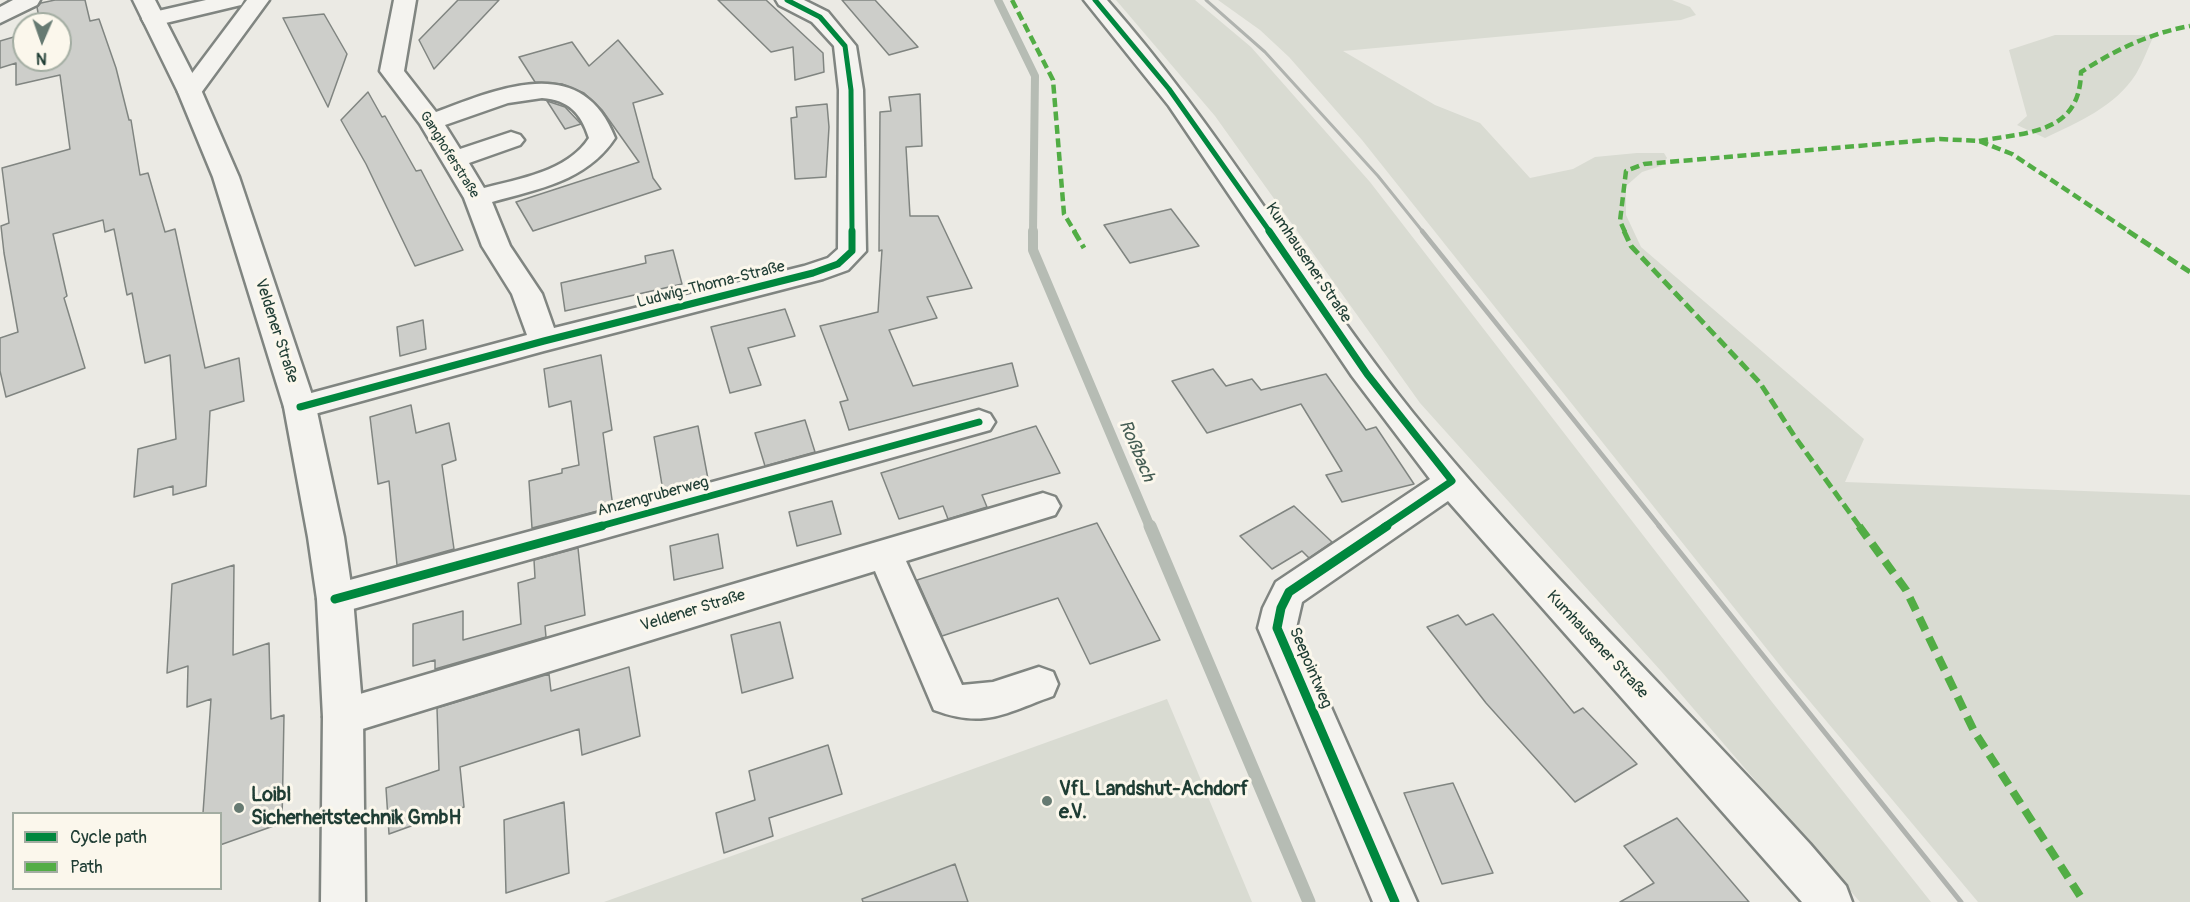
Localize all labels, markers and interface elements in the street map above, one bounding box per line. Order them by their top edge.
north arrow [12,12,72,72]
text: N [36,48,47,68]
street label: Ganghoferstraße [416,108,482,202]
street label: Kumhausener Straße [1261,199,1355,327]
street label: Ludwig-Thoma-Straße [635,257,787,313]
street label: Veldener Straße [250,276,302,386]
water label: Roßbach [1113,417,1159,485]
street label: Anzengruberweg [595,473,711,521]
street label: Veldener Straße [638,586,748,636]
street label: Kumhausener Straße [1542,587,1652,703]
street label: Seepointweg [1284,625,1336,711]
place label: VfL Landshut-Achdorf e.V. [1059,778,1249,825]
place label: Loibl Sicherheitstechnik GmbH [251,784,461,831]
marker: VfL Landshut-Achdorf e.V. [1040,794,1054,808]
marker: Loibl Sicherheitstechnik GmbH [232,801,246,815]
legend [12,812,222,890]
text: Cycle path [70,826,147,849]
text: Path [70,856,103,879]

